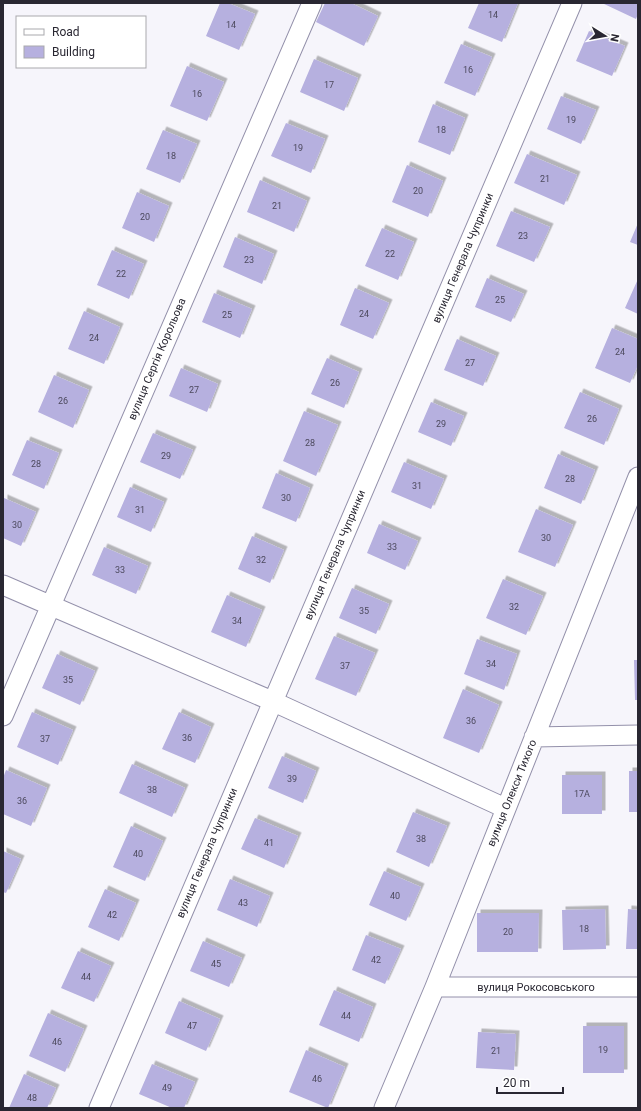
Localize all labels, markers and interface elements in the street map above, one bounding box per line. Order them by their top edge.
house number: 14 [488,10,498,20]
legend [16,16,146,68]
north arrow [585,16,625,56]
house number: 14 [226,20,236,30]
text: Road [52,25,80,39]
text: N [607,33,621,43]
text: Building [52,45,95,59]
house number: 16 [463,65,473,75]
house number: 17 [324,80,334,90]
house number: 16 [192,89,202,99]
house number: 19 [566,115,576,125]
house number: 18 [436,125,446,135]
house number: 19 [293,143,303,153]
house number: 18 [166,151,176,161]
house number: 21 [540,174,550,184]
house number: 20 [413,186,423,196]
street label: вулиця Генерала Чупринки [430,191,496,325]
house number: 21 [272,201,282,211]
house number: 20 [140,212,150,222]
house number: 23 [518,231,528,241]
house number: 22 [385,249,395,259]
house number: 23 [244,255,254,265]
house number: 22 [116,269,126,279]
house number: 25 [495,295,505,305]
street label: вулиця Сергія Корольова [125,296,189,422]
house number: 24 [359,309,369,319]
house number: 25 [222,310,232,320]
house number: 24 [89,333,99,343]
house number: 24 [615,347,625,357]
house number: 27 [465,358,475,368]
house number: 26 [330,378,340,388]
house number: 27 [189,385,199,395]
house number: 26 [58,396,68,406]
house number: 26 [587,414,597,424]
house number: 29 [436,419,446,429]
house number: 28 [305,438,315,448]
house number: 29 [161,451,171,461]
house number: 28 [31,459,41,469]
house number: 28 [565,474,575,484]
house number: 31 [412,481,422,491]
street label: вулиця Генерала Чупринки [302,488,368,622]
house number: 30 [281,493,291,503]
house number: 31 [135,505,145,515]
house number: 30 [12,520,22,530]
house number: 30 [541,533,551,543]
house number: 33 [387,542,397,552]
house number: 32 [256,555,266,565]
house number: 33 [115,565,125,575]
house number: 32 [509,602,519,612]
house number: 35 [359,606,369,616]
house number: 34 [232,616,242,626]
house number: 34 [486,659,496,669]
house number: 37 [340,661,350,671]
house number: 35 [63,675,73,685]
house number: 36 [466,716,476,726]
house number: 36 [182,733,192,743]
house number: 37 [40,734,50,744]
street label: вулиця Олекси Тихого [485,738,539,848]
house number: 39 [287,774,297,784]
house number: 38 [147,785,157,795]
street label: вулиця Генерала Чупринки [174,786,240,920]
house number: 17А [574,789,590,799]
house number: 36 [17,796,27,806]
house number: 38 [416,834,426,844]
house number: 41 [264,838,274,848]
house number: 40 [133,849,143,859]
house number: 40 [390,891,400,901]
house number: 43 [238,898,248,908]
house number: 42 [107,910,117,920]
house number: 18 [579,924,589,934]
house number: 20 [503,927,513,937]
house number: 42 [371,955,381,965]
house number: 45 [211,959,221,969]
house number: 44 [81,972,91,982]
street label: вулиця Рокосовського [477,981,595,994]
house number: 44 [341,1011,351,1021]
house number: 47 [187,1021,197,1031]
house number: 46 [52,1037,62,1047]
house number: 19 [598,1045,608,1055]
house number: 21 [491,1046,501,1056]
scale bar [497,1069,563,1095]
house number: 46 [312,1074,322,1084]
text: 20 m [503,1076,530,1090]
house number: 49 [162,1083,172,1093]
house number: 48 [27,1093,37,1103]

